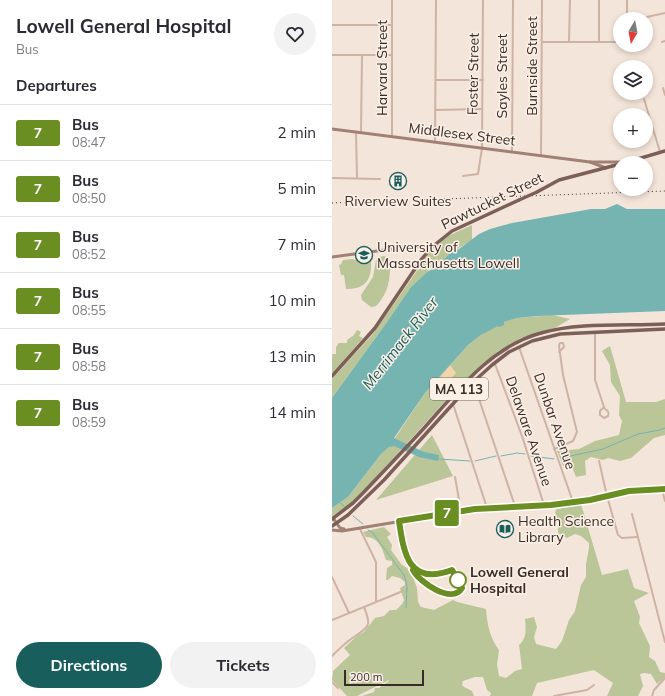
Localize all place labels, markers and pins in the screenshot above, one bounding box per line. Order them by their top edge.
building icon: Riverview Suites [388,171,408,191]
place label: Riverview Suites [344,192,452,210]
place label: University of Massachusetts Lowell [377,238,519,272]
school or university icon: University of Massachusetts Lowell [354,245,374,265]
place label: Health Science Library [518,512,614,546]
library icon: Health Science Library [495,519,515,539]
place label: Lowell General Hospital [470,563,569,597]
marker: Lowell General Hospital [449,571,467,589]

